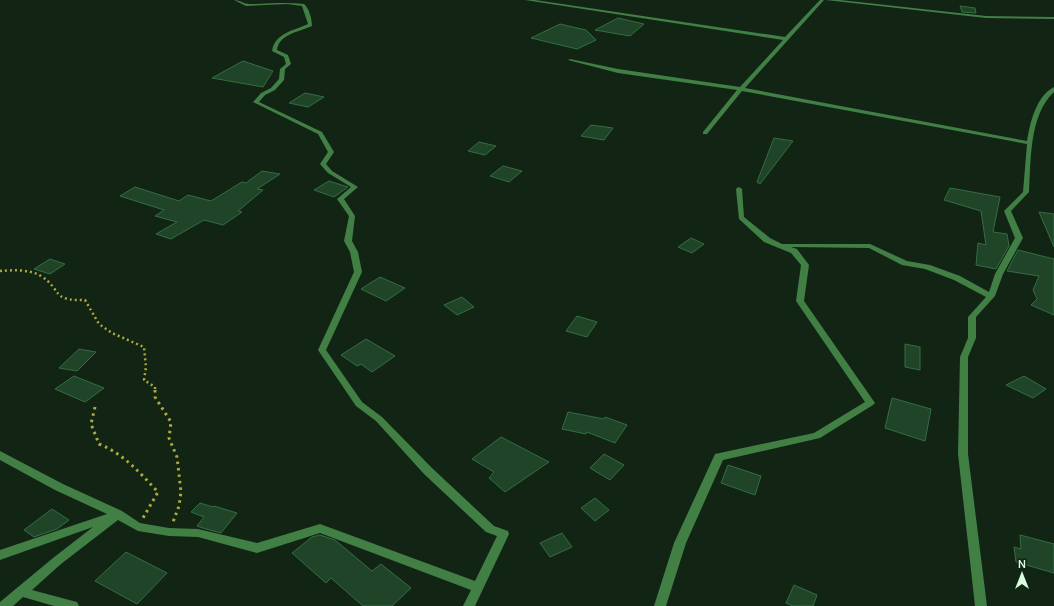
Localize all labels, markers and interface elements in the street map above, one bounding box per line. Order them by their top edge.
north arrow [1002,554,1042,594]
text: N [1018,556,1026,571]

